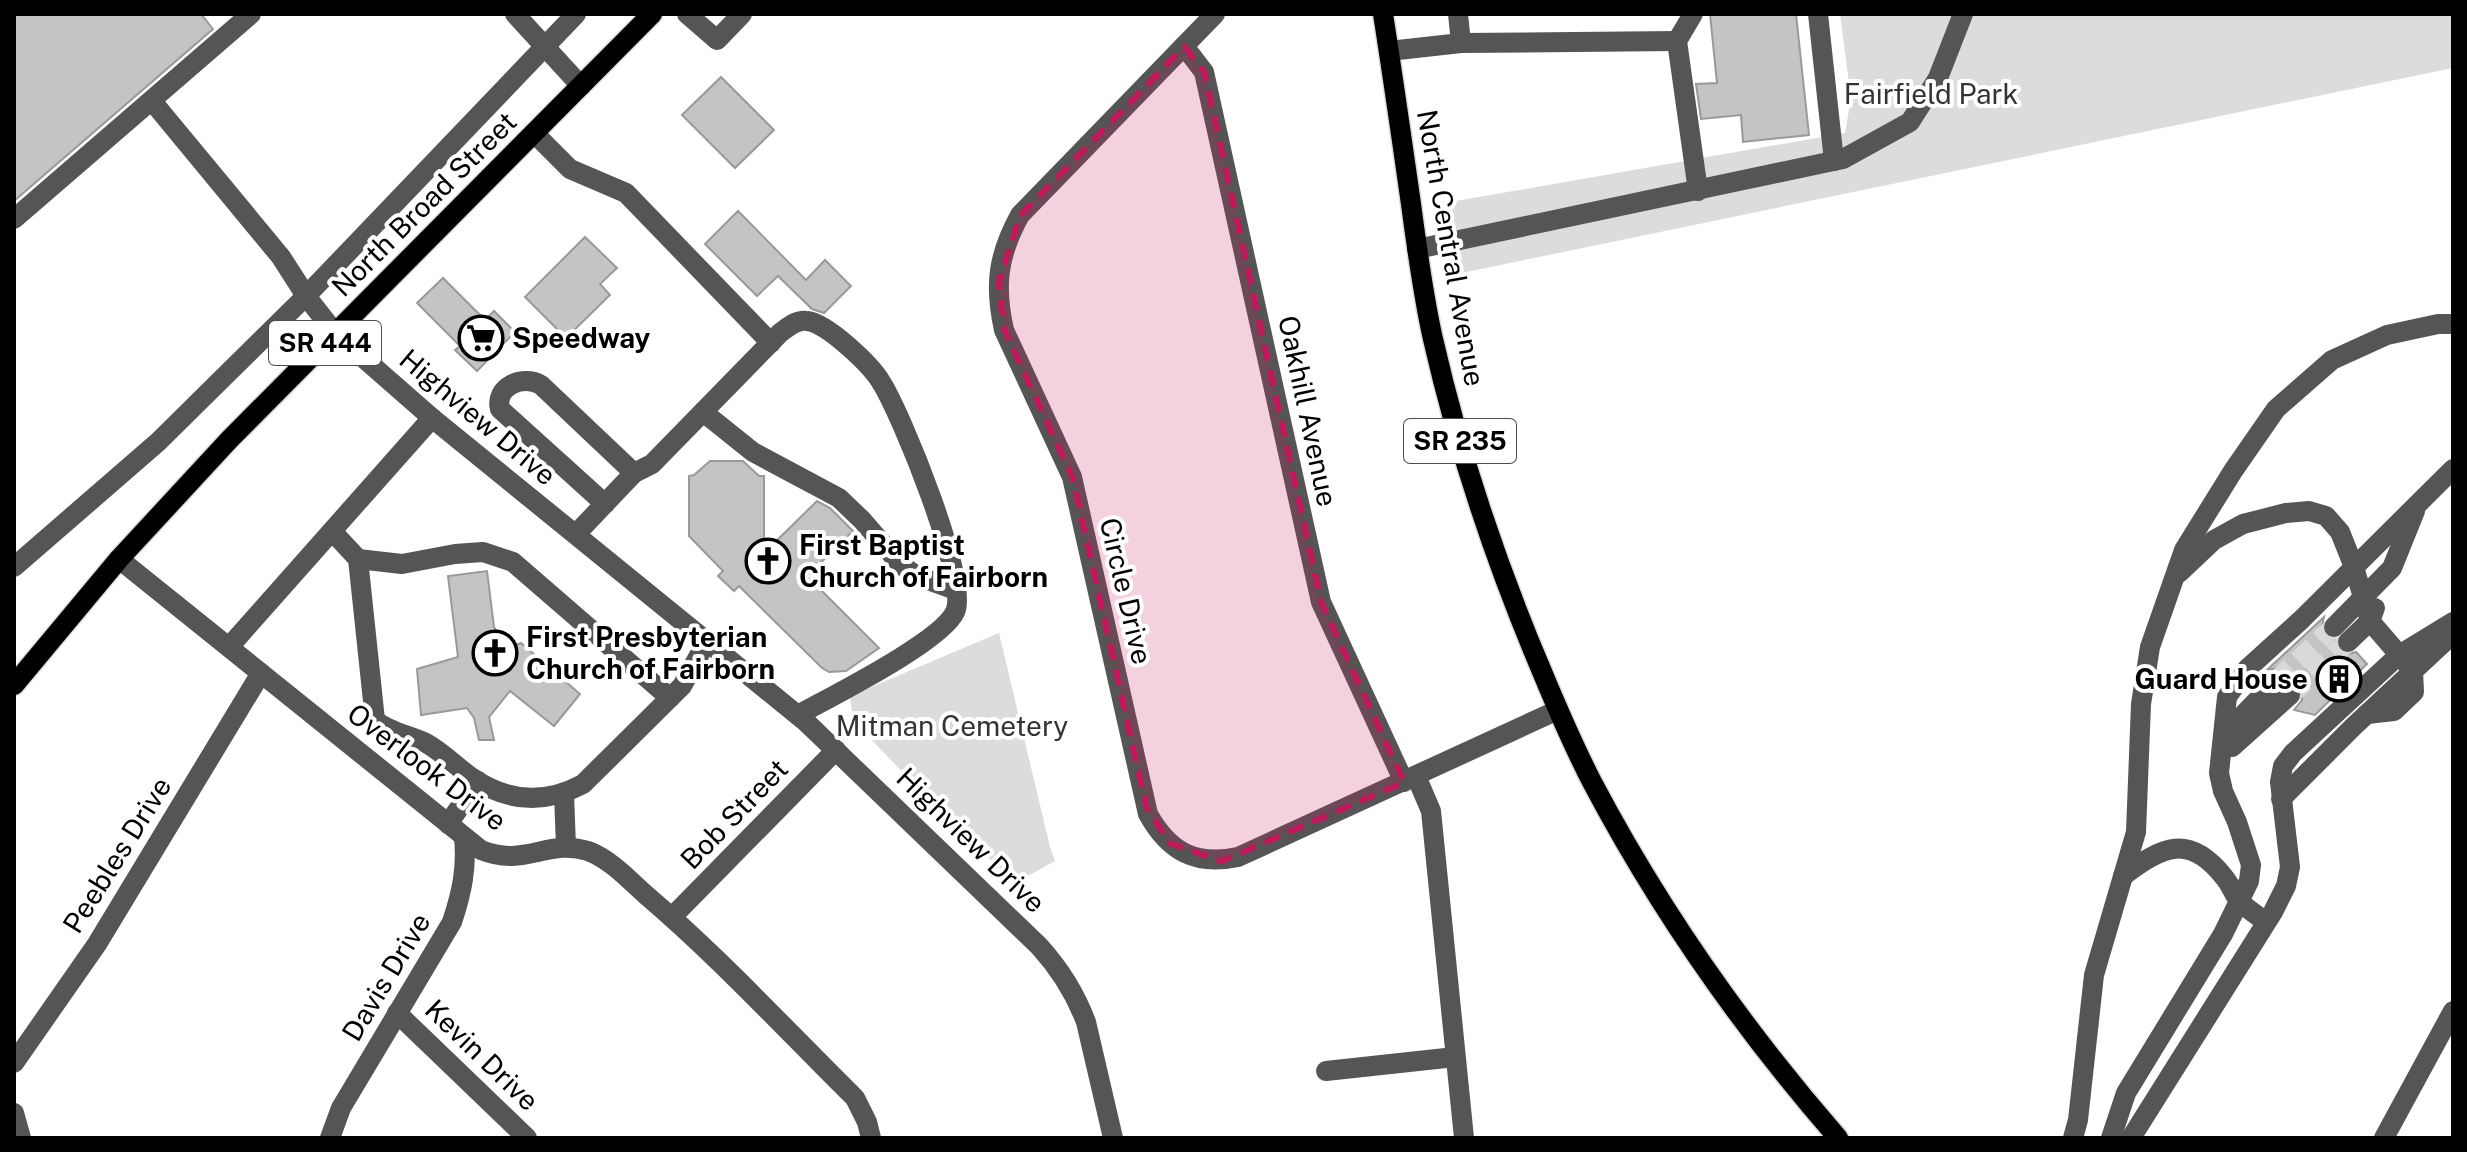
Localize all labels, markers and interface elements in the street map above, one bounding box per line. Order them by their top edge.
park label: Fairfield Park [1844,77,2018,110]
street label: North Broad Street [325,105,523,303]
street label: North Central Avenue [1411,107,1492,389]
street label: Oakhill Avenue [1272,312,1345,509]
supermarket icon: Speedway [457,314,505,362]
road number: SR 444 [269,321,381,365]
place label: Speedway [512,321,651,354]
street label: Highview Drive [394,342,563,492]
road number: SR 235 [1404,419,1516,463]
street label: Circle Drive [1094,514,1159,667]
place label: First Baptist Church of Fairborn [799,528,1048,593]
church icon: First Baptist Church of Fairborn [744,537,792,585]
place label: First Presbyterian Church of Fairborn [526,620,775,685]
church icon: First Presbyterian Church of Fairborn [471,629,519,677]
building icon: Guard House [2315,655,2363,703]
place label: Guard House [2135,662,2308,695]
street label: Overlook Drive [341,696,513,837]
park label: Mitman Cemetery [836,709,1068,742]
street label: Bob Street [673,752,794,875]
street label: Highview Drive [890,760,1052,919]
street label: Peebles Drive [56,771,178,939]
street label: Davis Drive [335,907,437,1047]
street label: Kevin Drive [419,992,546,1117]

